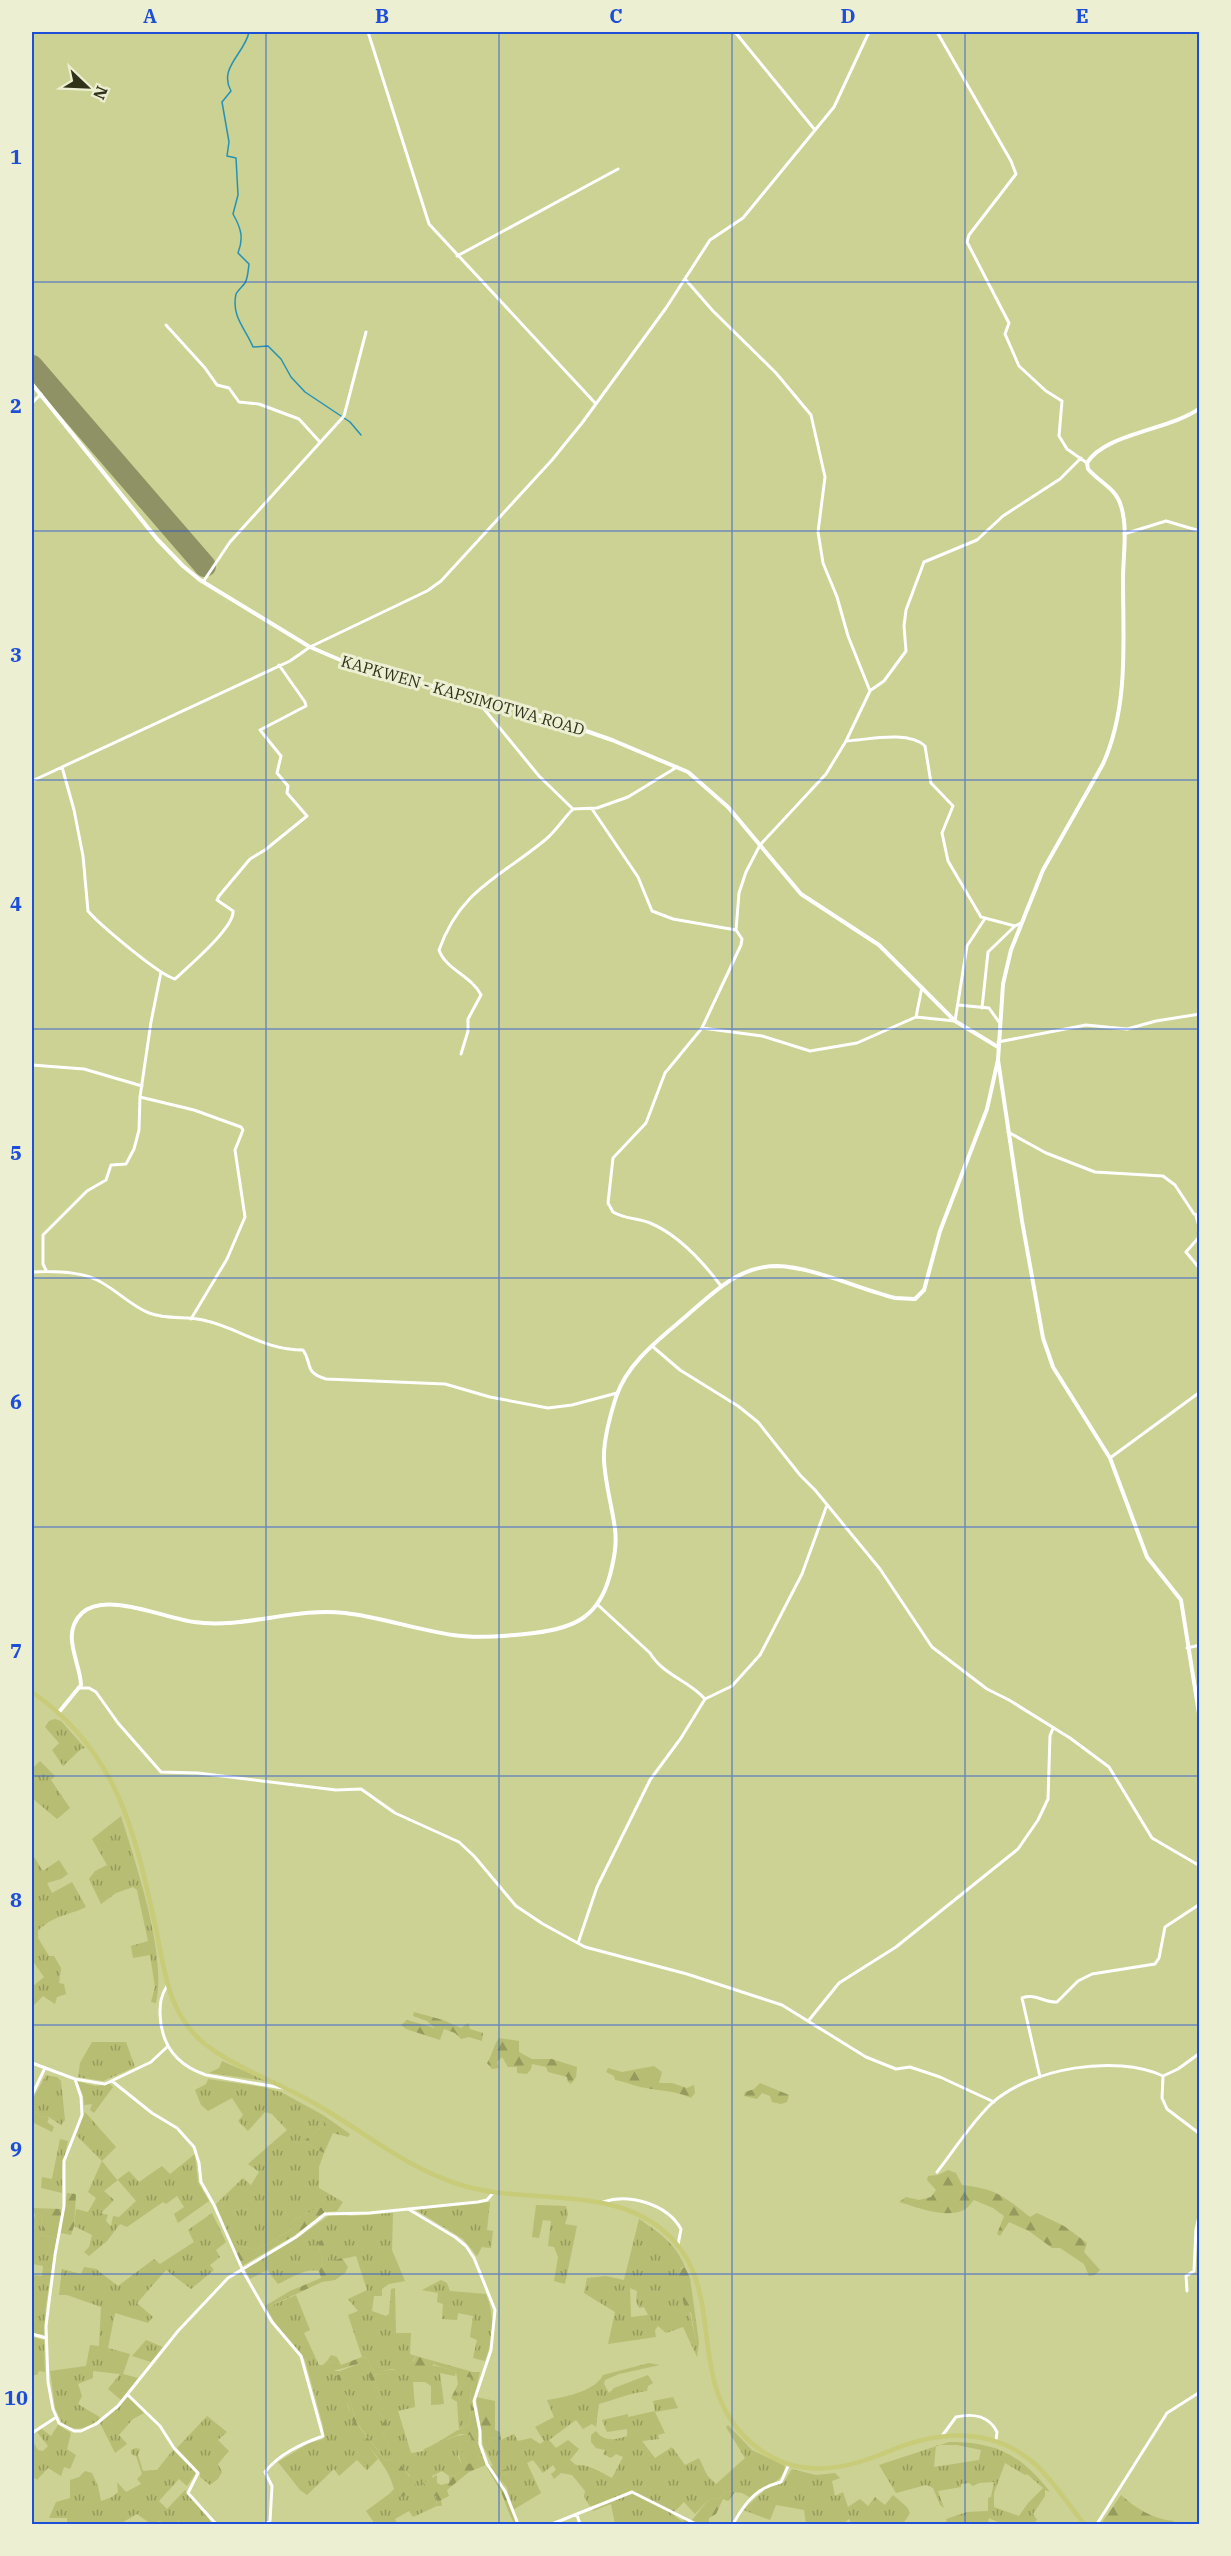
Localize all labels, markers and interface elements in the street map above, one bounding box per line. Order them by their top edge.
text: A [143,2,157,29]
text: B [375,2,389,29]
text: C [609,2,623,29]
text: D [840,2,856,29]
text: E [1075,2,1089,29]
north arrow [57,57,117,117]
text: N [89,83,112,103]
text: 1 [10,143,22,170]
text: 2 [10,392,22,419]
text: 3 [10,641,22,668]
street label: KAPKWEN - KAPSIMOTWA ROAD [339,651,587,739]
text: 4 [10,890,22,917]
text: 5 [10,1139,22,1166]
text: 6 [10,1388,22,1415]
text: 7 [10,1637,22,1664]
text: 8 [10,1886,22,1913]
text: 9 [10,2135,22,2162]
text: 10 [4,2384,28,2411]

